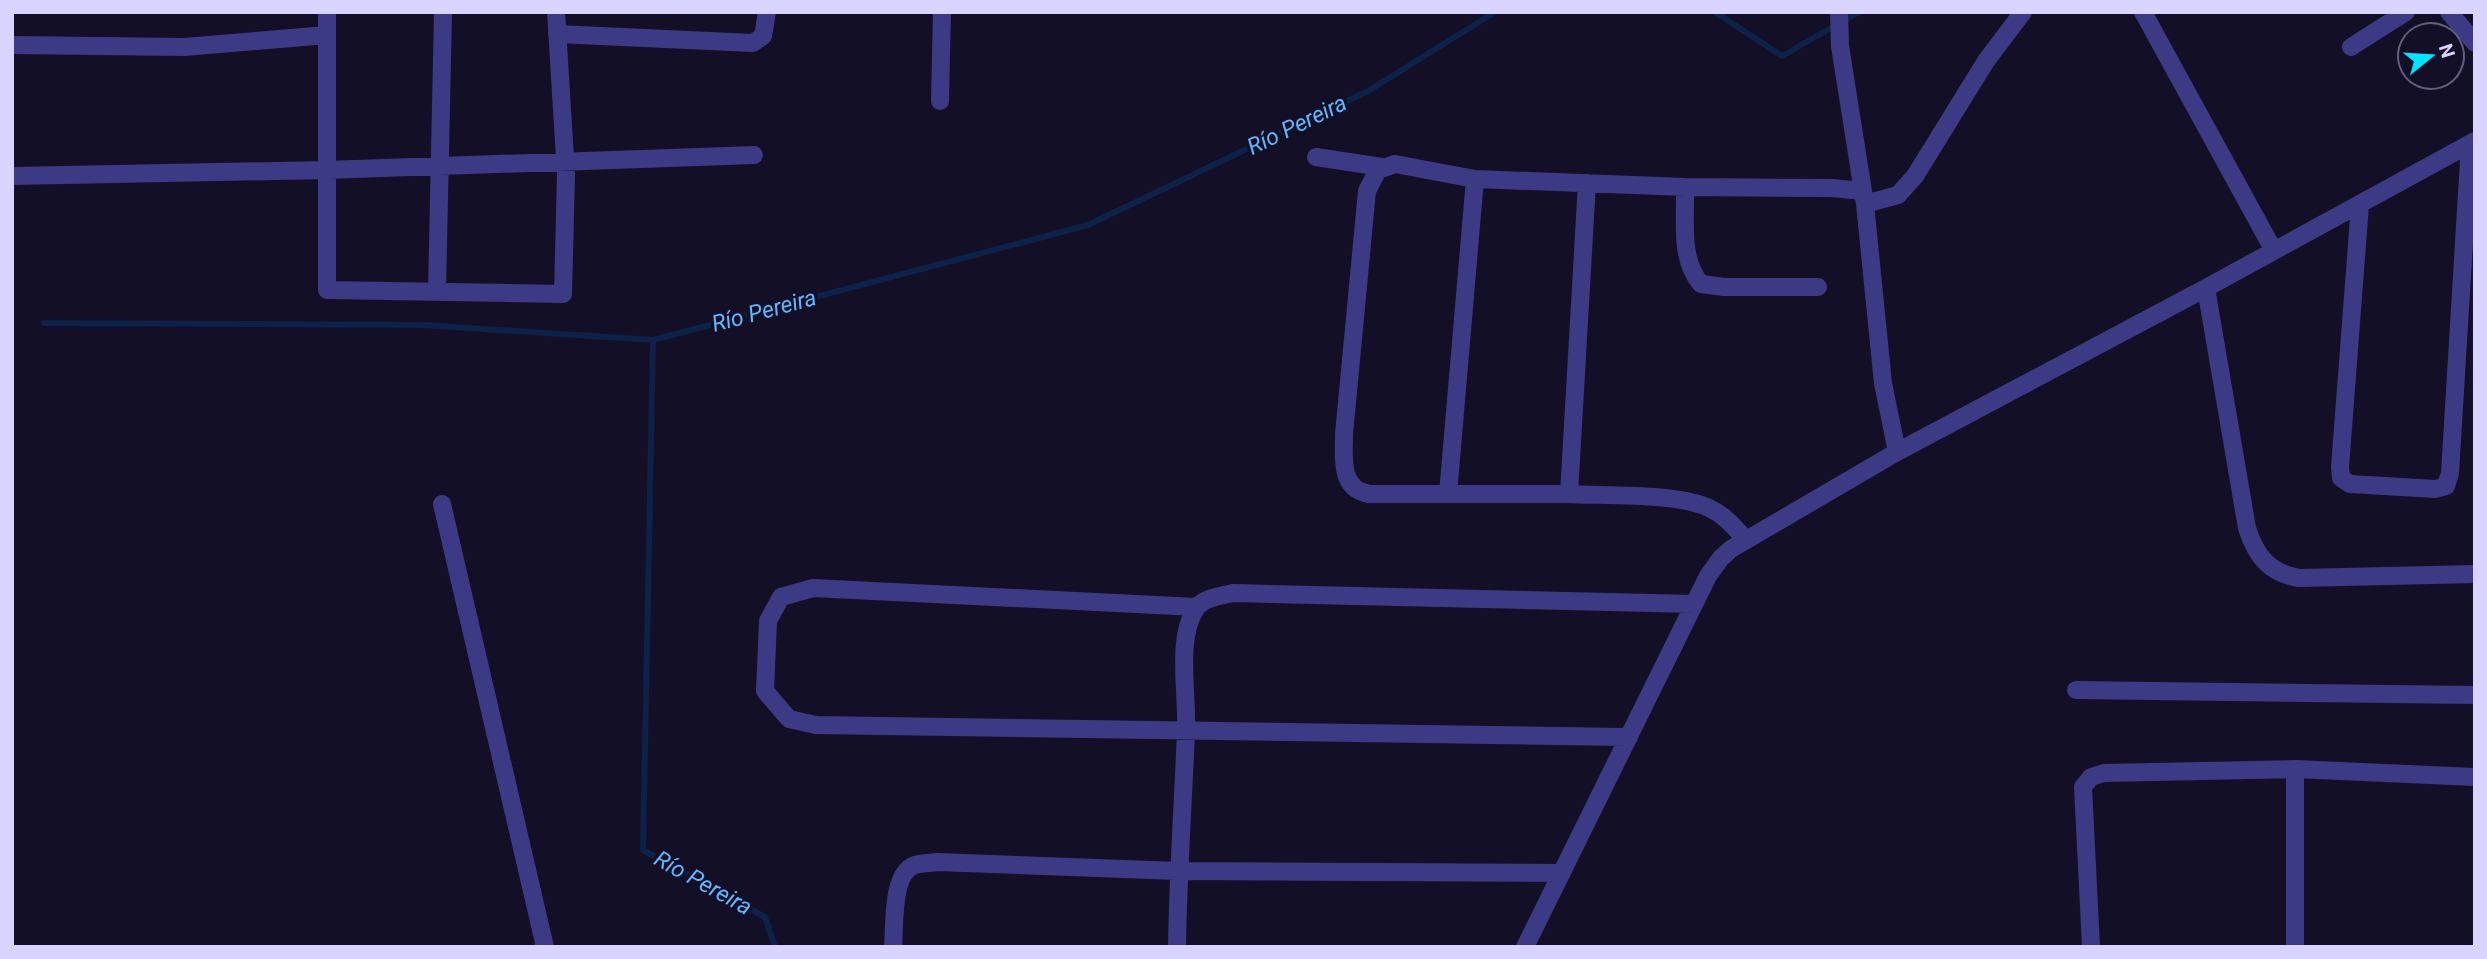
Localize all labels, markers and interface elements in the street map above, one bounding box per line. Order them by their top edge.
north arrow [2396,21,2466,91]
text: N [2434,41,2460,61]
water label: Río Pereira [1243,89,1351,161]
water label: Río Pereira [709,284,819,338]
water label: Río Pereira [650,845,756,921]

